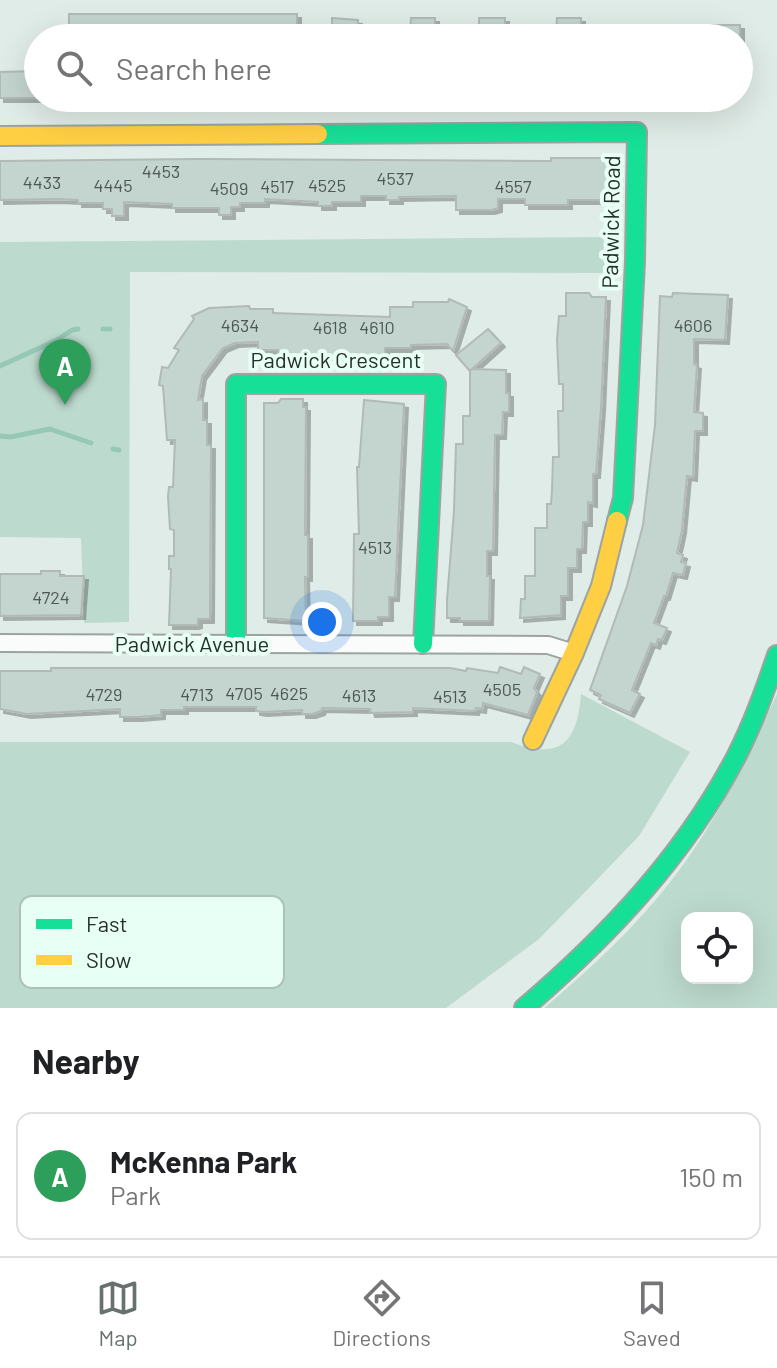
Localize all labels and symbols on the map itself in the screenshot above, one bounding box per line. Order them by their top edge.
street label: Padwick Road [596,155,624,289]
house number: 4453 [142,160,180,182]
house number: 4537 [377,167,414,189]
house number: 4433 [23,171,61,193]
house number: 4445 [93,174,133,196]
house number: 4525 [308,174,346,196]
house number: 4517 [260,175,294,197]
house number: 4557 [495,175,532,197]
house number: 4509 [210,177,248,199]
house number: 4634 [221,314,259,336]
house number: 4606 [674,314,712,336]
house number: 4618 [313,316,347,338]
house number: 4610 [359,316,395,338]
pin: A [39,339,91,405]
street label: Padwick Crescent [251,346,421,372]
house number: 4513 [358,536,392,558]
house number: 4724 [32,586,70,608]
your location [302,602,342,642]
street label: Padwick Avenue [115,630,269,656]
house number: 4505 [483,678,521,700]
house number: 4705 [225,682,263,704]
house number: 4625 [270,682,308,704]
house number: 4729 [86,683,122,705]
house number: 4713 [180,683,214,705]
house number: 4613 [342,684,376,706]
house number: 4513 [433,685,467,707]
legend [20,896,284,988]
text: Fast [86,910,128,936]
text: Slow [86,946,131,972]

